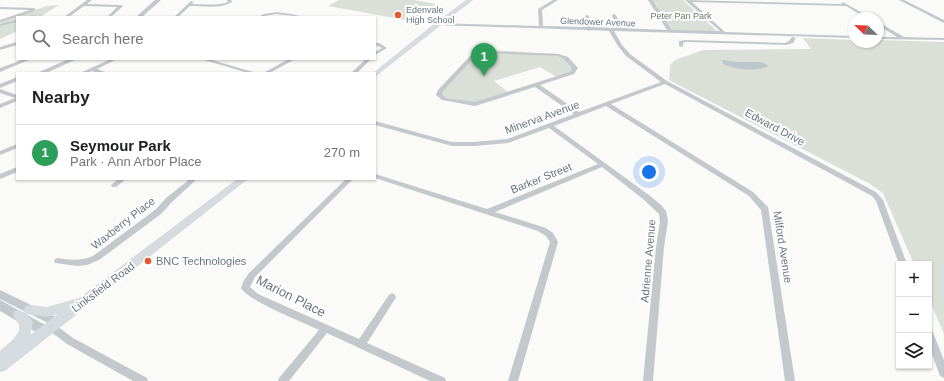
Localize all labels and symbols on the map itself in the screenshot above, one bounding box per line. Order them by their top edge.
place label: Edenvale High School [406,5,455,25]
marker: Edenvale High School [393,10,403,20]
park label: Peter Pan Park [650,11,712,21]
north arrow [848,12,884,48]
street label: Glendower Avenue [560,16,636,28]
pin: 1 [471,43,497,76]
street label: Minerva Avenue [503,98,581,136]
street label: Edward Drive [743,106,807,148]
street label: Barker Street [509,160,573,196]
your location [639,162,659,182]
street label: Waxberry Place [89,194,157,252]
street label: Milford Avenue [771,210,795,284]
street label: Adrienne Avenue [638,219,658,303]
place label: BNC Technologies [156,255,247,267]
marker: BNC Technologies [143,256,153,266]
street label: Linksfield Road [69,260,137,314]
street label: Marion Place [254,272,328,320]

